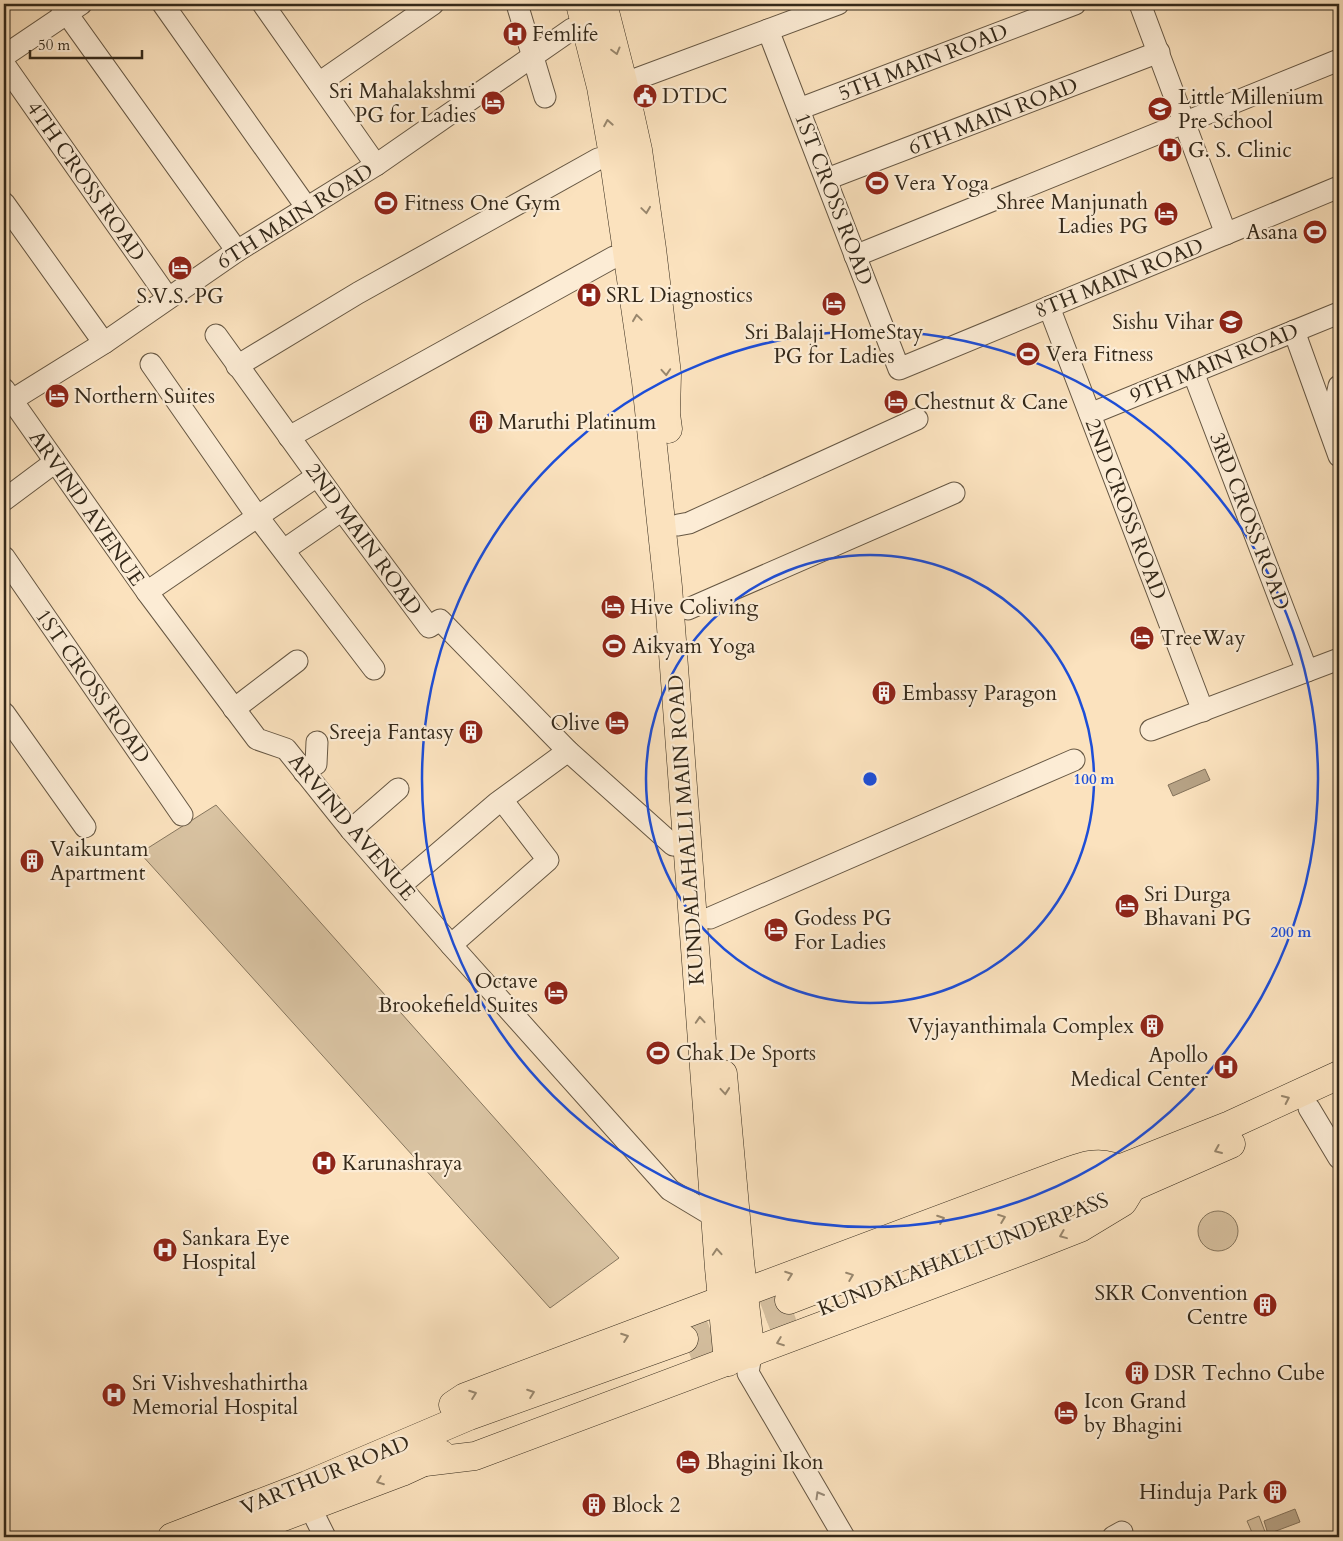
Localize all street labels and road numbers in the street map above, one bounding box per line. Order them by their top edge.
street label: 5TH MAIN ROAD [834,17,1012,108]
street label: 6TH MAIN ROAD [904,71,1082,162]
street label: 4TH CROSS ROAD [19,95,152,267]
street label: 1ST CROSS ROAD [787,109,880,290]
street label: 6TH MAIN ROAD [211,157,379,276]
street label: 8TH MAIN ROAD [1031,231,1208,326]
street label: 9TH MAIN ROAD [1126,316,1303,411]
street label: 2ND CROSS ROAD [1078,415,1173,604]
street label: ARVIND AVENUE [22,425,151,592]
street label: 3RD CROSS ROAD [1202,428,1297,614]
street label: 2ND MAIN ROAD [299,457,429,621]
street label: 1ST CROSS ROAD [28,603,157,769]
street label: KUNDALAHALLI MAIN ROAD [661,674,712,986]
street label: ARVIND AVENUE [281,748,422,907]
street label: KUNDALAHALLI UNDERPASS [814,1186,1113,1323]
street label: VARTHUR ROAD [236,1428,414,1523]

